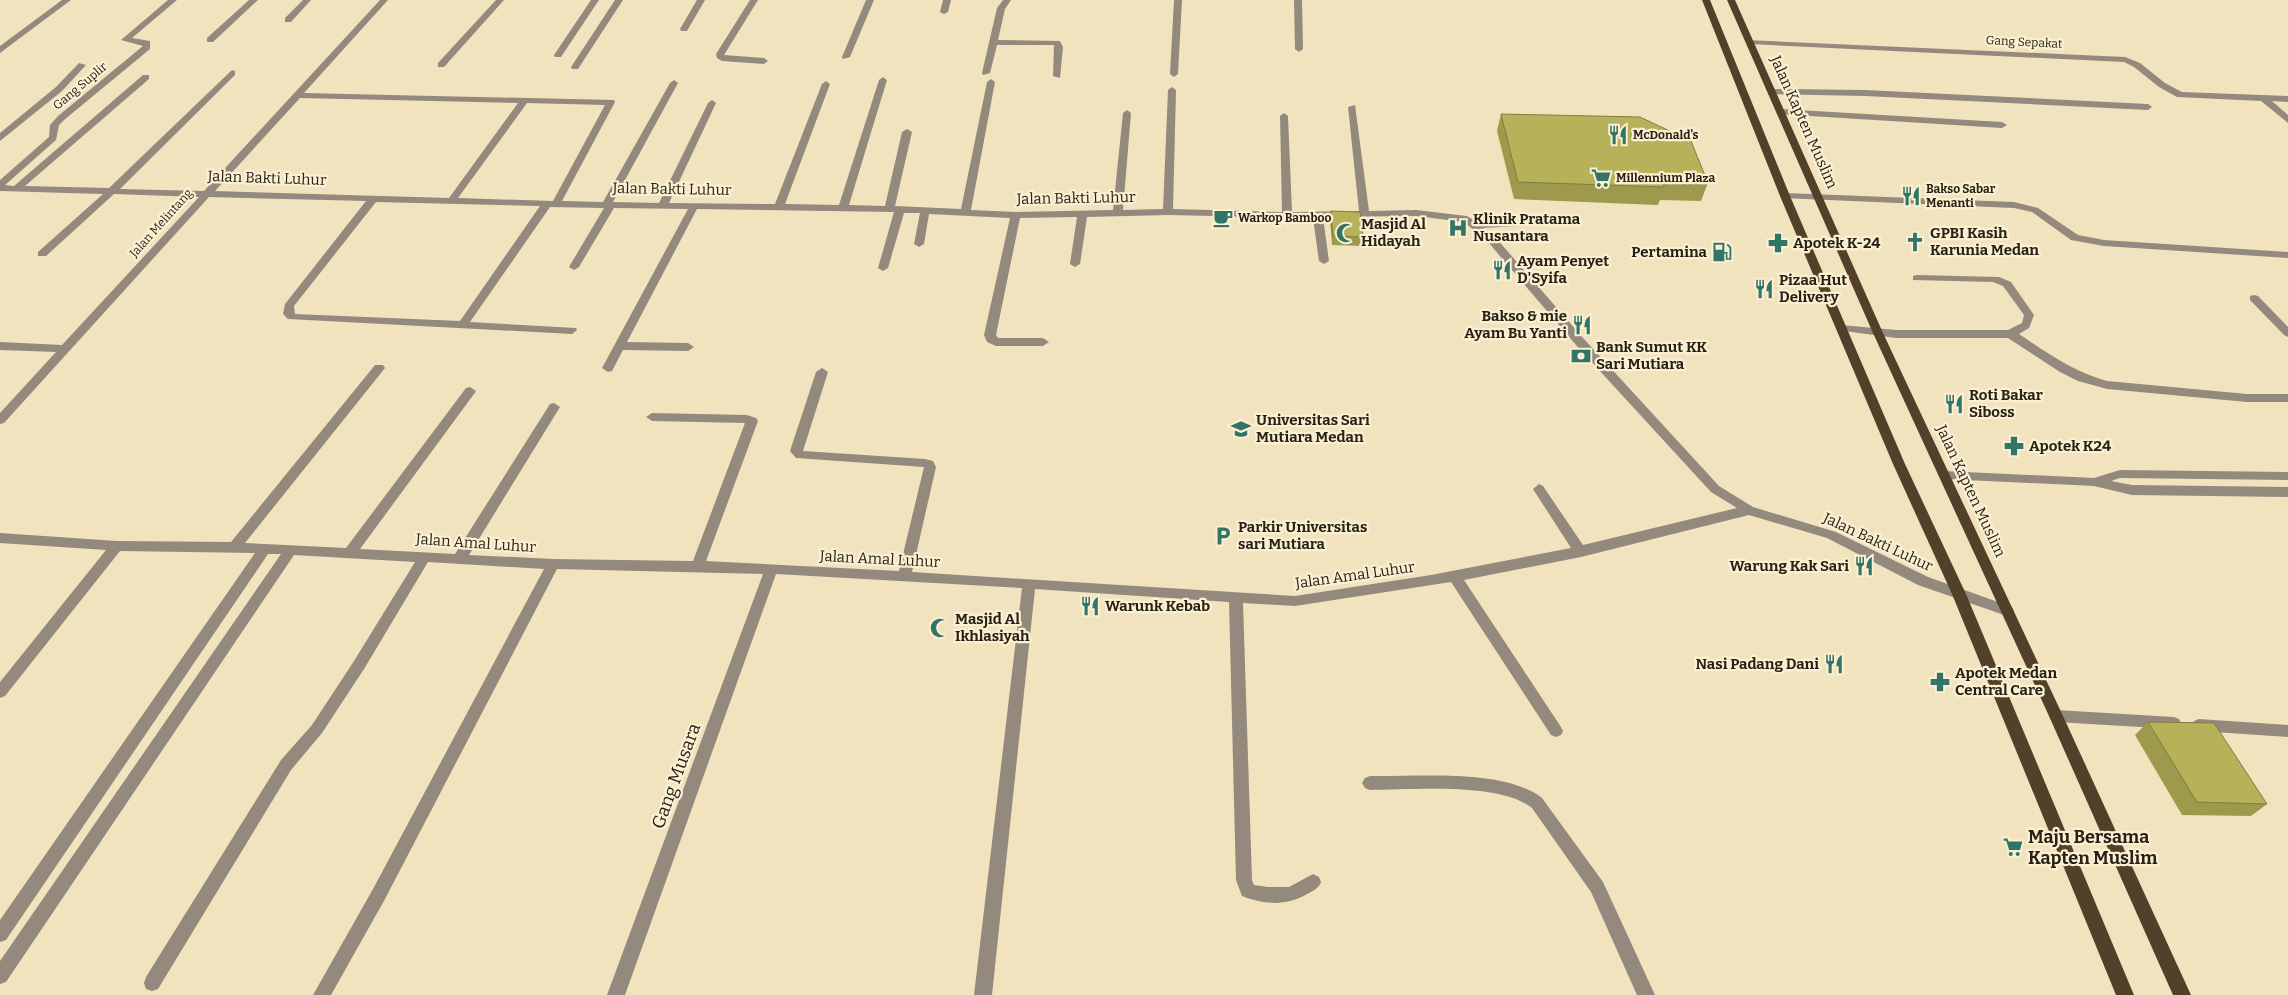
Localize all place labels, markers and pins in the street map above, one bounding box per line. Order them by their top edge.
restaurant icon: McDonald's [1607,124,1629,146]
place label: McDonald's [1633,128,1699,142]
supermarket icon: Millennium Plaza [1590,167,1612,189]
place label: Millennium Plaza [1616,171,1715,185]
place label: Bakso Sabar Menanti [1926,182,1996,210]
restaurant icon: Bakso Sabar Menanti [1900,185,1922,207]
cafe icon: Warkop Bamboo [1212,207,1234,229]
place label: Klinik Pratama Nusantara [1473,210,1581,245]
place label: Warkop Bamboo [1238,211,1332,225]
place label: Masjid Al Hidayah [1361,215,1426,250]
hospital icon: Klinik Pratama Nusantara [1447,217,1469,239]
mosque icon: Masjid Al Hidayah [1335,222,1357,244]
place label: GPBI Kasih Karunia Medan [1930,224,2039,259]
church icon: GPBI Kasih Karunia Medan [1904,231,1926,253]
pharmacy icon: Apotek K-24 [1767,232,1789,254]
place label: Apotek K-24 [1793,234,1881,252]
fuel station icon: Pertamina [1711,241,1733,263]
place label: Pertamina [1631,243,1708,261]
place label: Ayam Penyet D'Syifa [1517,252,1609,287]
restaurant icon: Ayam Penyet D'Syifa [1491,259,1513,281]
place label: Pizaa Hut Delivery [1779,271,1847,306]
restaurant icon: Pizaa Hut Delivery [1753,278,1775,300]
place label: Bakso & mie Ayam Bu Yanti [1464,307,1567,342]
restaurant icon: Bakso & mie Ayam Bu Yanti [1571,314,1593,336]
place label: Bank Sumut KK Sari Mutiara [1596,338,1707,373]
bank icon: Bank Sumut KK Sari Mutiara [1570,345,1592,367]
place label: Roti Bakar Siboss [1969,386,2043,421]
restaurant icon: Roti Bakar Siboss [1943,393,1965,415]
place label: Universitas Sari Mutiara Medan [1256,411,1370,446]
school or university icon: Universitas Sari Mutiara Medan [1230,418,1252,440]
pharmacy icon: Apotek K24 [2003,435,2025,457]
place label: Apotek K24 [2029,437,2111,455]
place label: Parkir Universitas sari Mutiara [1238,518,1367,553]
parking icon: Parkir Universitas sari Mutiara [1212,525,1234,547]
restaurant icon: Warung Kak Sari [1853,555,1875,577]
place label: Warung Kak Sari [1730,557,1849,575]
restaurant icon: Warunk Kebab [1079,595,1101,617]
place label: Warunk Kebab [1105,597,1210,615]
place label: Masjid Al Ikhlasiyah [955,610,1030,645]
mosque icon: Masjid Al Ikhlasiyah [929,617,951,639]
restaurant icon: Nasi Padang Dani [1823,653,1845,675]
place label: Nasi Padang Dani [1695,655,1819,673]
place label: Apotek Medan Central Care [1955,664,2057,699]
pharmacy icon: Apotek Medan Central Care [1929,671,1951,693]
place label: Maju Bersama Kapten Muslim [2028,826,2157,869]
supermarket icon: Maju Bersama Kapten Muslim [2002,836,2024,858]

